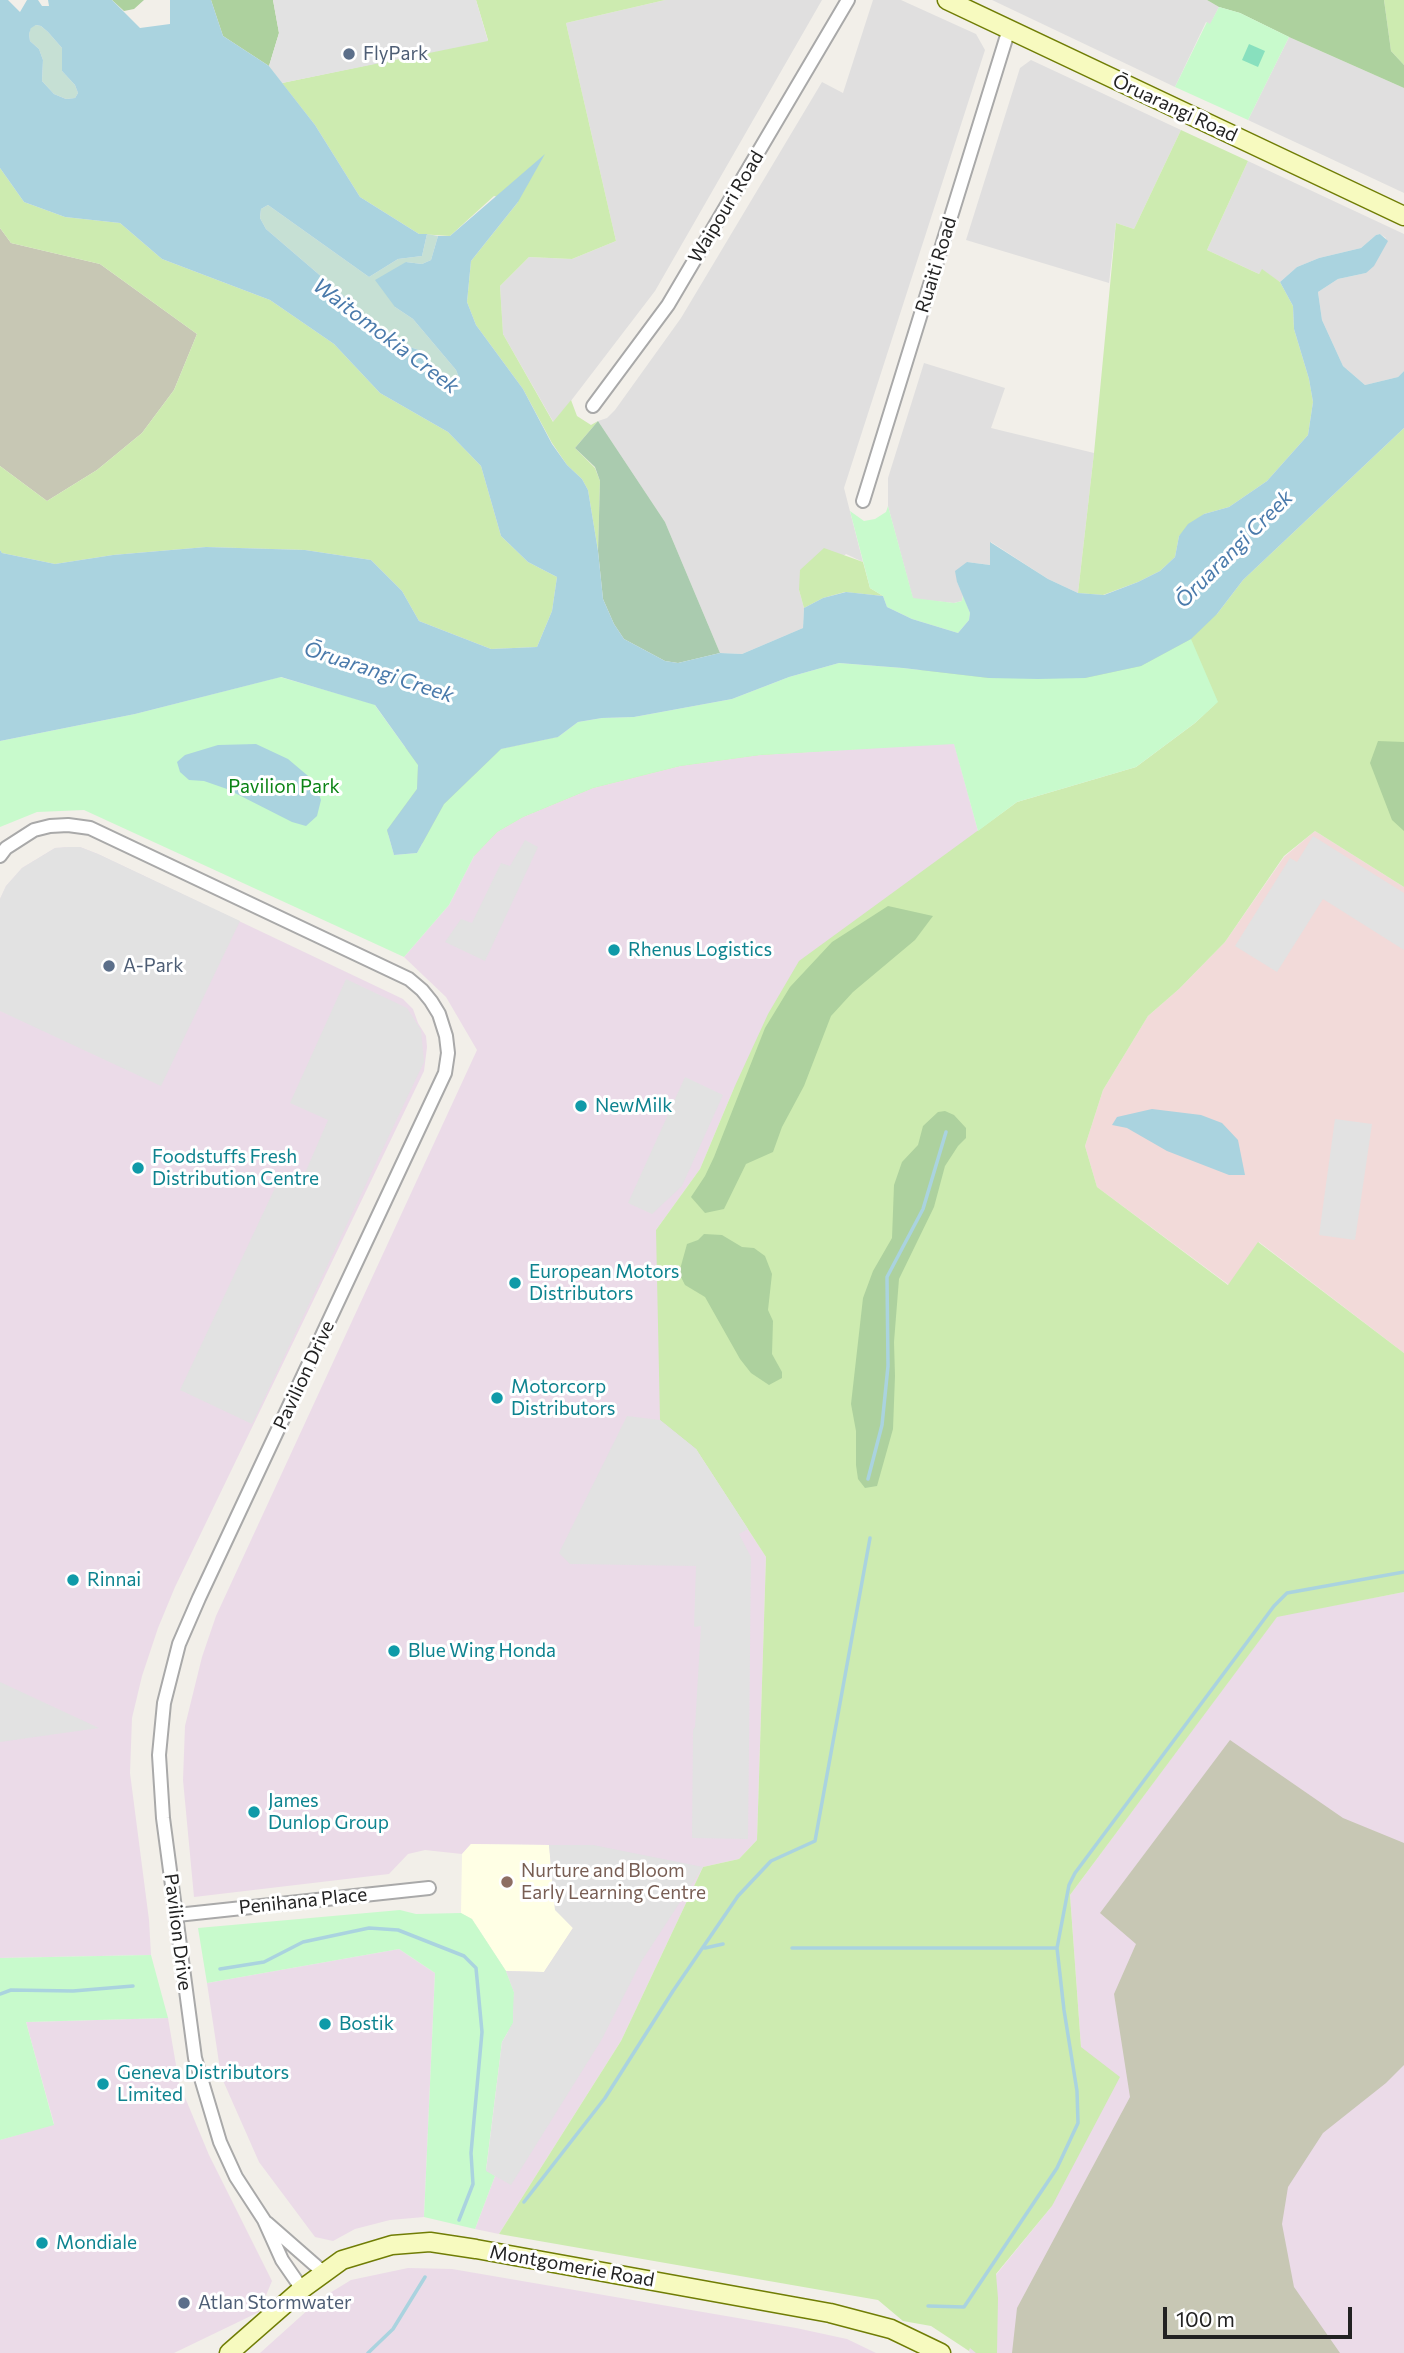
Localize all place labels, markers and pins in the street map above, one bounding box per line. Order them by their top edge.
place label: FlyPark [363,43,428,65]
marker: FlyPark [341,46,357,62]
place label: Rhenus Logistics [628,939,772,961]
marker: Rhenus Logistics [606,942,622,958]
place label: A-Park [123,955,184,977]
marker: A-Park [101,958,117,974]
place label: NewMilk [595,1095,673,1117]
marker: NewMilk [573,1098,589,1114]
place label: Foodstuffs Fresh Distribution Centre [152,1146,319,1190]
marker: Foodstuffs Fresh Distribution Centre [130,1160,146,1176]
place label: European Motors Distributors [529,1261,679,1305]
marker: European Motors Distributors [507,1275,523,1291]
place label: Motorcorp Distributors [511,1376,615,1420]
marker: Motorcorp Distributors [489,1390,505,1406]
place label: Rinnai [87,1569,141,1591]
marker: Rinnai [65,1572,81,1588]
place label: Blue Wing Honda [408,1640,556,1662]
marker: Blue Wing Honda [386,1643,402,1659]
place label: James Dunlop Group [268,1790,389,1834]
marker: James Dunlop Group [246,1804,262,1820]
place label: Nurture and Bloom Early Learning Centre [521,1860,706,1904]
marker: Nurture and Bloom Early Learning Centre [499,1874,515,1890]
place label: Bostik [339,2013,394,2035]
marker: Bostik [317,2016,333,2032]
place label: Geneva Distributors Limited [117,2062,289,2106]
marker: Geneva Distributors Limited [95,2076,111,2092]
place label: Mondiale [56,2232,137,2254]
marker: Mondiale [34,2235,50,2251]
place label: Atlan Stormwater [198,2292,352,2314]
marker: Atlan Stormwater [176,2295,192,2311]

